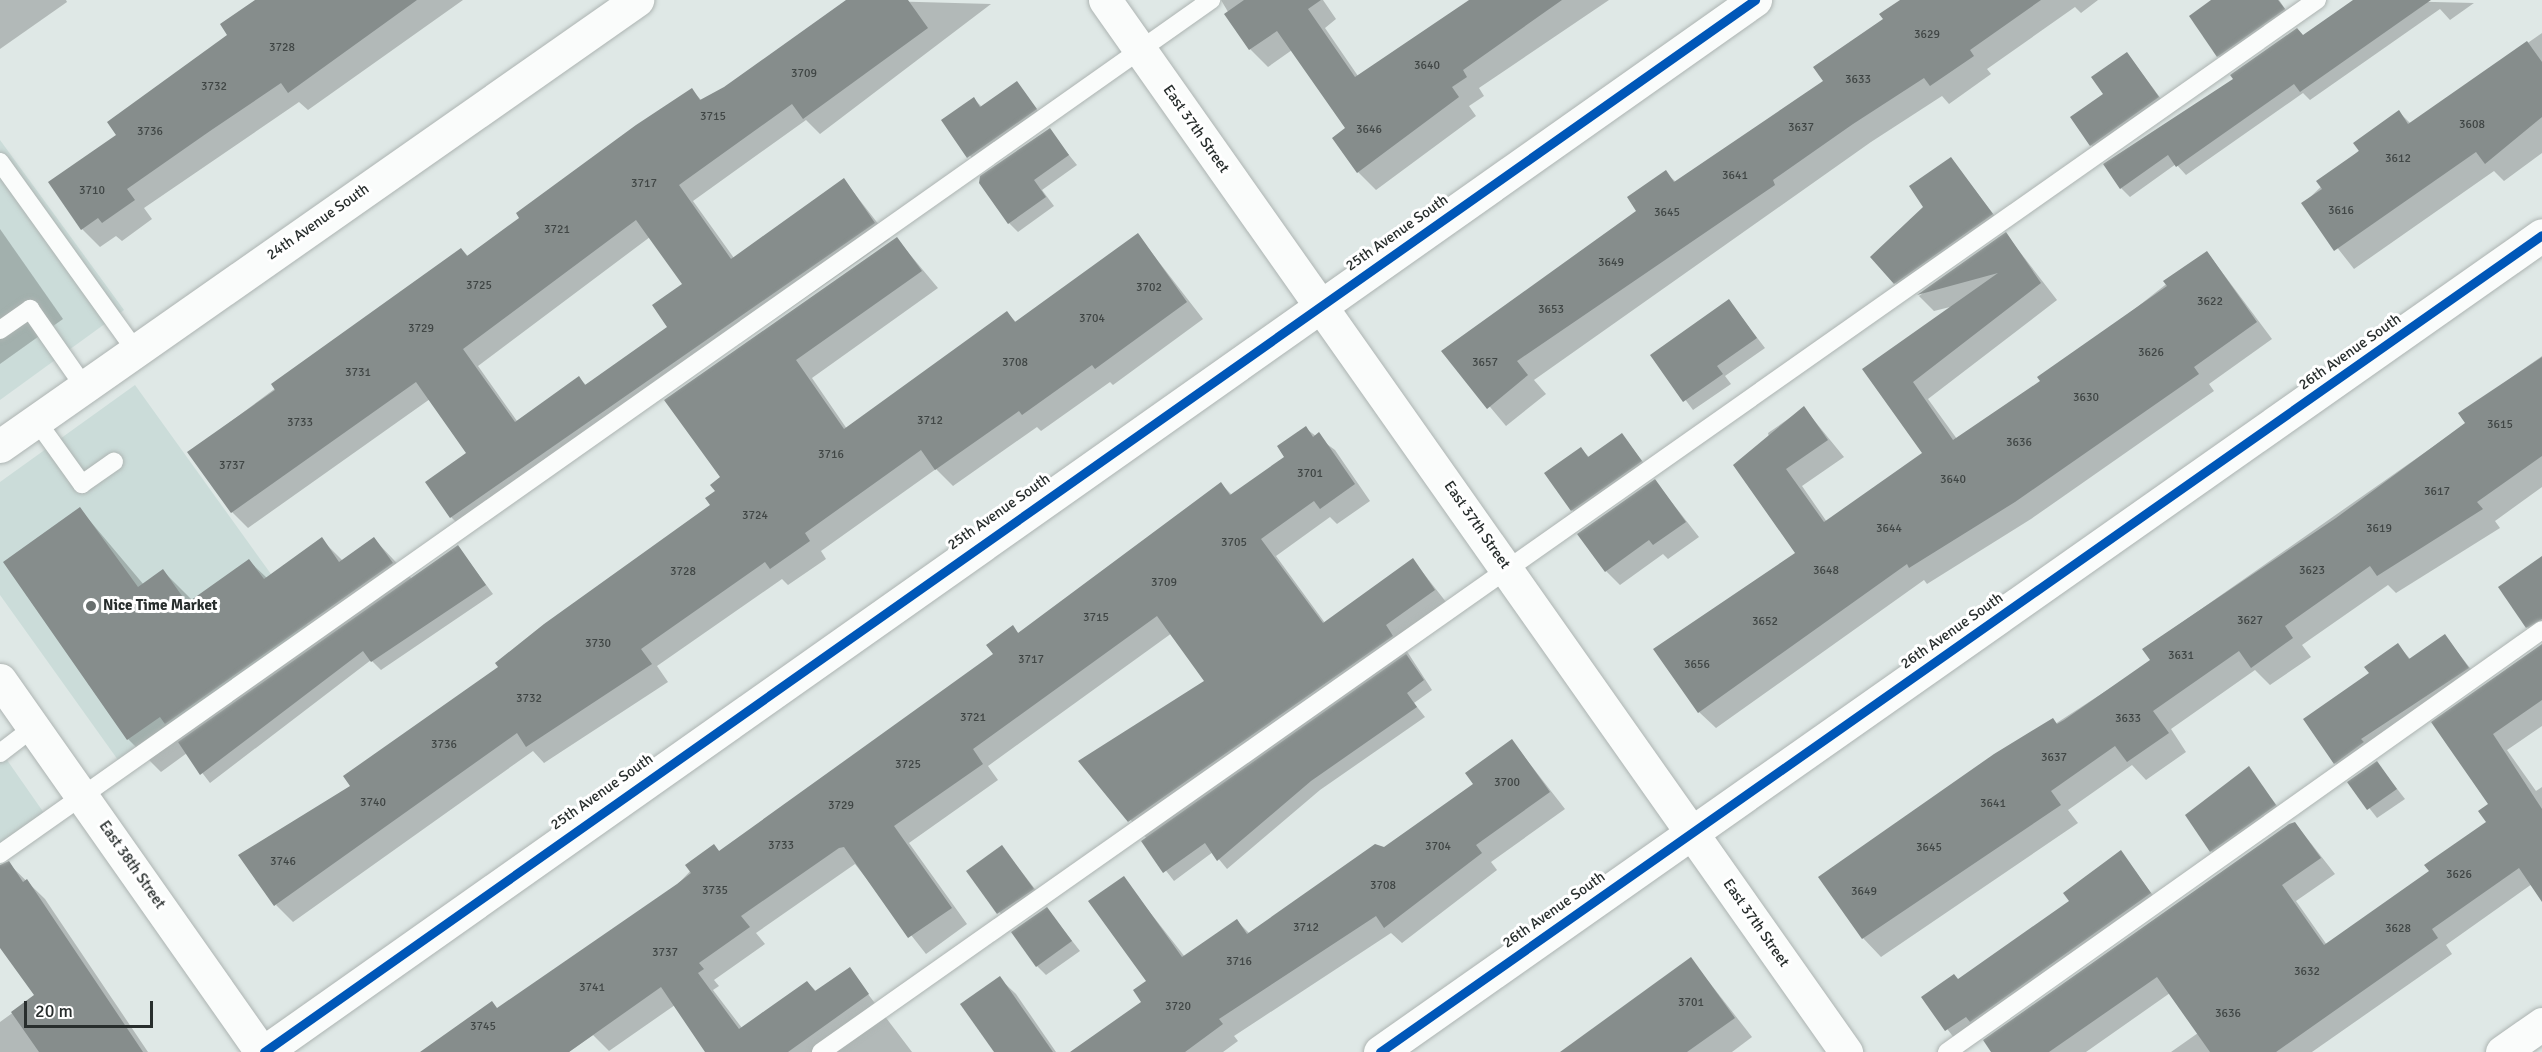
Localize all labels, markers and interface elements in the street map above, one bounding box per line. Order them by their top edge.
house number: 3629 [1914,28,1940,42]
house number: 3728 [269,41,295,55]
house number: 3640 [1414,59,1440,73]
house number: 3709 [791,67,817,81]
house number: 3633 [1845,73,1871,87]
house number: 3732 [201,80,227,94]
street label: East 37th Street [1159,82,1233,176]
house number: 3715 [700,110,726,124]
house number: 3608 [2459,118,2485,132]
house number: 3637 [1788,121,1814,135]
house number: 3646 [1356,123,1382,137]
house number: 3736 [137,125,163,139]
house number: 3612 [2385,152,2411,166]
house number: 3641 [1722,169,1748,183]
house number: 3717 [631,177,657,191]
street label: 24th Avenue South [263,180,373,264]
house number: 3710 [79,184,105,198]
street label: 25th Avenue South [1342,191,1452,275]
house number: 3616 [2328,204,2354,218]
house number: 3645 [1654,206,1680,220]
house number: 3721 [544,223,570,237]
house number: 3649 [1598,256,1624,270]
house number: 3725 [466,279,492,293]
house number: 3702 [1136,281,1162,295]
house number: 3622 [2197,295,2223,309]
house number: 3653 [1538,303,1564,317]
street label: 26th Avenue South [2295,310,2405,394]
house number: 3704 [1079,312,1105,326]
house number: 3729 [408,322,434,336]
house number: 3626 [2138,346,2164,360]
house number: 3708 [1002,356,1028,370]
house number: 3657 [1472,356,1498,370]
house number: 3731 [345,366,371,380]
house number: 3630 [2073,391,2099,405]
house number: 3712 [917,414,943,428]
house number: 3733 [287,416,313,430]
house number: 3615 [2487,418,2513,432]
house number: 3636 [2006,436,2032,450]
house number: 3716 [818,448,844,462]
house number: 3737 [219,459,245,473]
house number: 3701 [1297,467,1323,481]
street label: 25th Avenue South [944,470,1054,554]
house number: 3640 [1940,473,1966,487]
street label: East 37th Street [1440,478,1514,572]
house number: 3617 [2424,485,2450,499]
house number: 3724 [742,509,768,523]
house number: 3644 [1876,522,1902,536]
house number: 3619 [2366,522,2392,536]
house number: 3705 [1221,536,1247,550]
house number: 3648 [1813,564,1839,578]
house number: 3623 [2299,564,2325,578]
house number: 3728 [670,565,696,579]
house number: 3709 [1151,576,1177,590]
street label: 26th Avenue South [1897,589,2007,673]
place label: Nice Time Market [103,597,217,615]
marker: Nice Time Market [84,599,98,613]
house number: 3715 [1083,611,1109,625]
house number: 3627 [2237,614,2263,628]
house number: 3652 [1752,615,1778,629]
house number: 3730 [585,637,611,651]
house number: 3631 [2168,649,2194,663]
house number: 3717 [1018,653,1044,667]
house number: 3656 [1684,658,1710,672]
house number: 3732 [516,692,542,706]
house number: 3721 [960,711,986,725]
house number: 3633 [2115,712,2141,726]
house number: 3736 [431,738,457,752]
street label: 25th Avenue South [547,750,657,834]
house number: 3637 [2041,751,2067,765]
house number: 3725 [895,758,921,772]
house number: 3700 [1494,776,1520,790]
house number: 3740 [360,796,386,810]
house number: 3641 [1980,797,2006,811]
house number: 3729 [828,799,854,813]
street label: East 38th Street [95,818,169,912]
house number: 3733 [768,839,794,853]
house number: 3704 [1425,840,1451,854]
house number: 3645 [1916,841,1942,855]
house number: 3746 [270,855,296,869]
street label: 26th Avenue South [1499,868,1609,952]
house number: 3626 [2446,868,2472,882]
street label: East 37th Street [1719,876,1793,970]
house number: 3708 [1370,879,1396,893]
house number: 3735 [702,884,728,898]
house number: 3649 [1851,885,1877,899]
house number: 3712 [1293,921,1319,935]
house number: 3628 [2385,922,2411,936]
house number: 3737 [652,946,678,960]
house number: 3716 [1226,955,1252,969]
house number: 3632 [2294,965,2320,979]
house number: 3741 [579,981,605,995]
scale bar [27,989,156,1027]
house number: 3701 [1678,996,1704,1010]
text: 20 m [35,1000,73,1022]
house number: 3720 [1165,1000,1191,1014]
house number: 3636 [2215,1007,2241,1021]
house number: 3745 [470,1020,496,1034]

